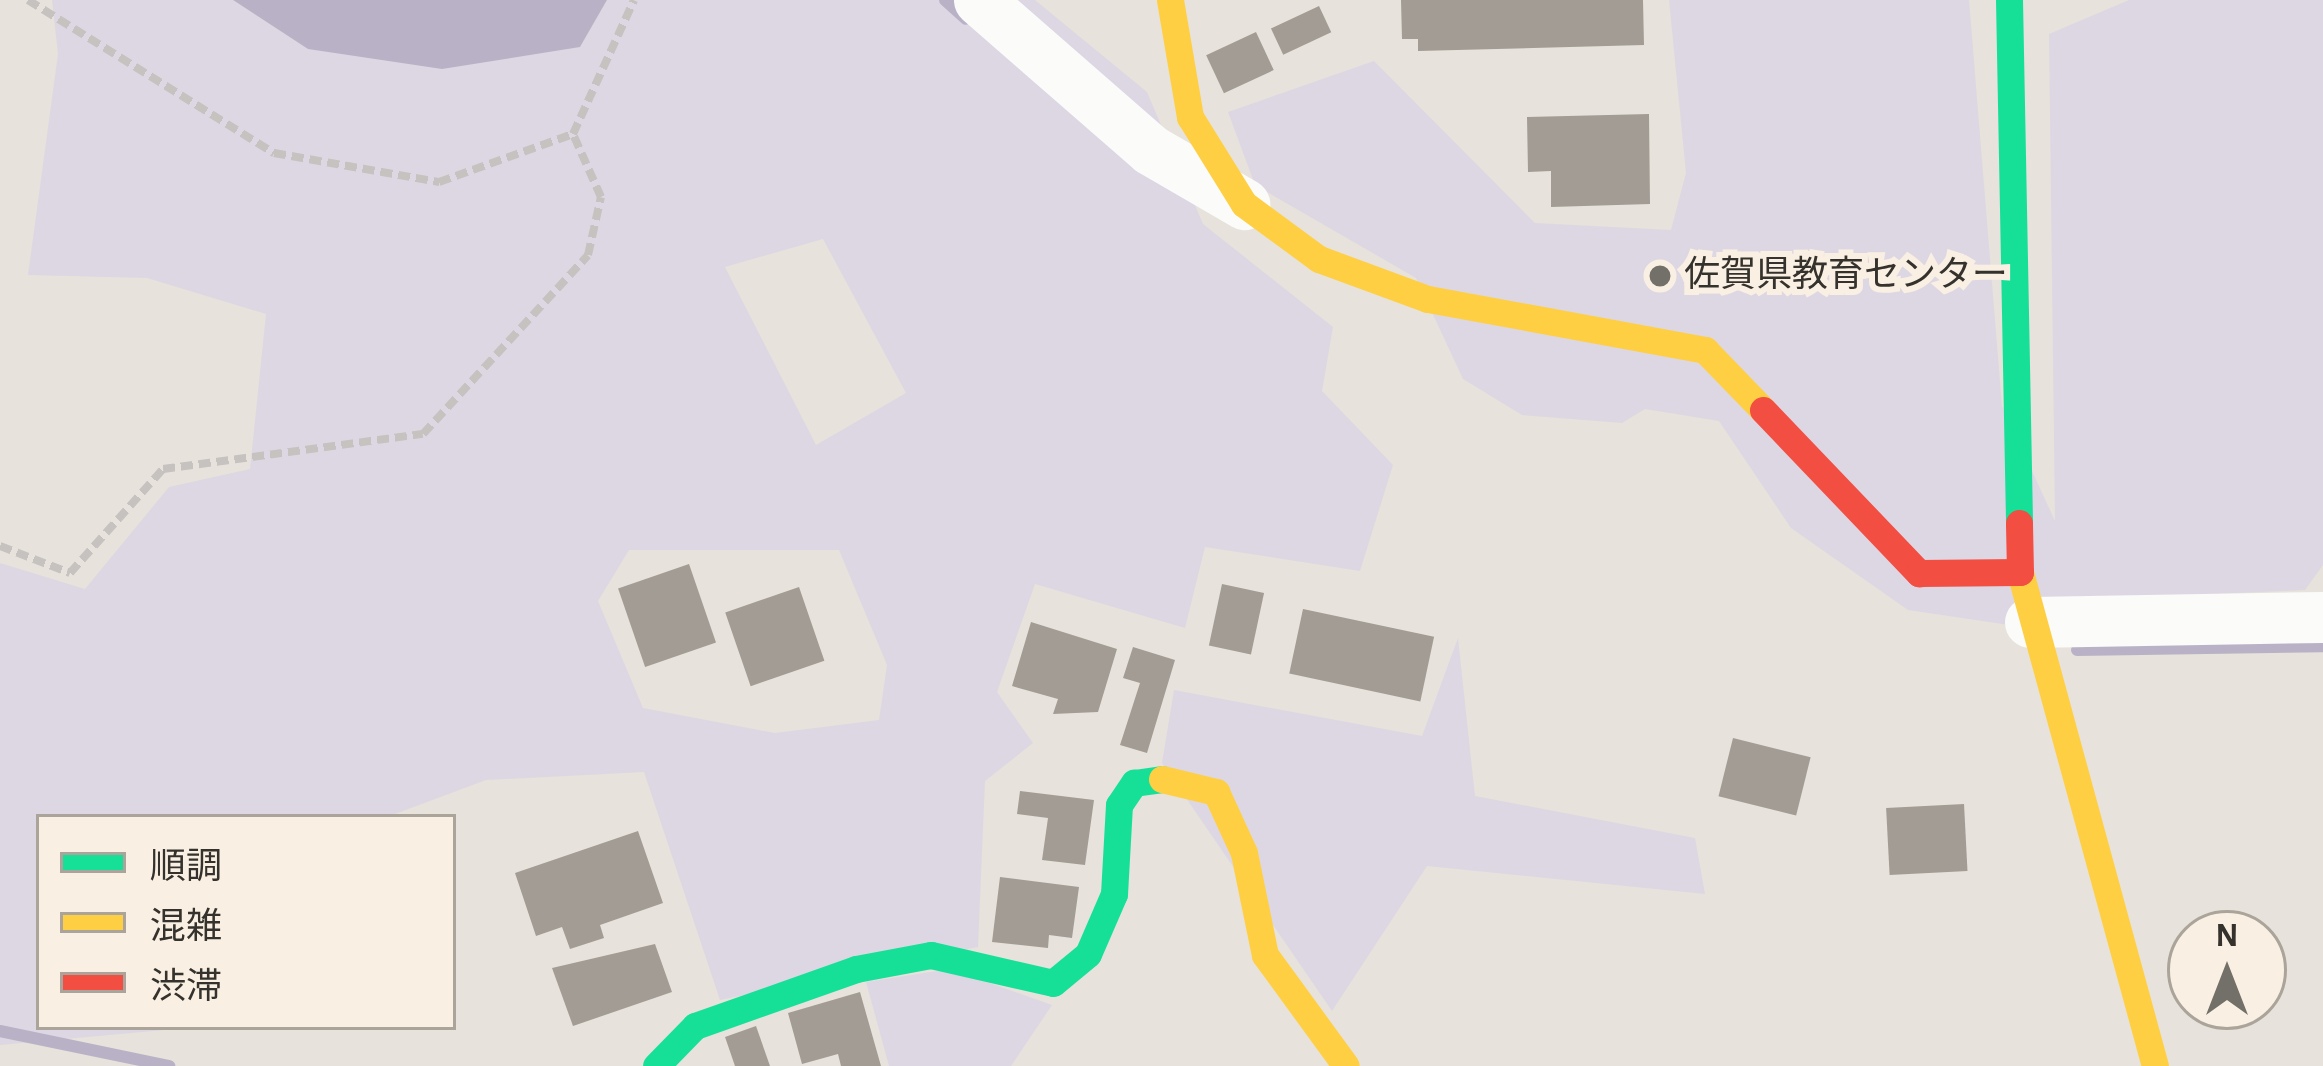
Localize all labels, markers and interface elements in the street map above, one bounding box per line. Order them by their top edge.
place label: 佐賀県教育センター [1684,254,2008,298]
marker: 佐賀県教育センター [1647,263,1673,289]
legend [36,814,456,1030]
text: 順調 [150,849,222,885]
text: 混雑 [150,909,222,945]
north arrow [2167,910,2287,1030]
text: N [2216,920,2238,953]
text: 渋滞 [150,969,222,1005]

